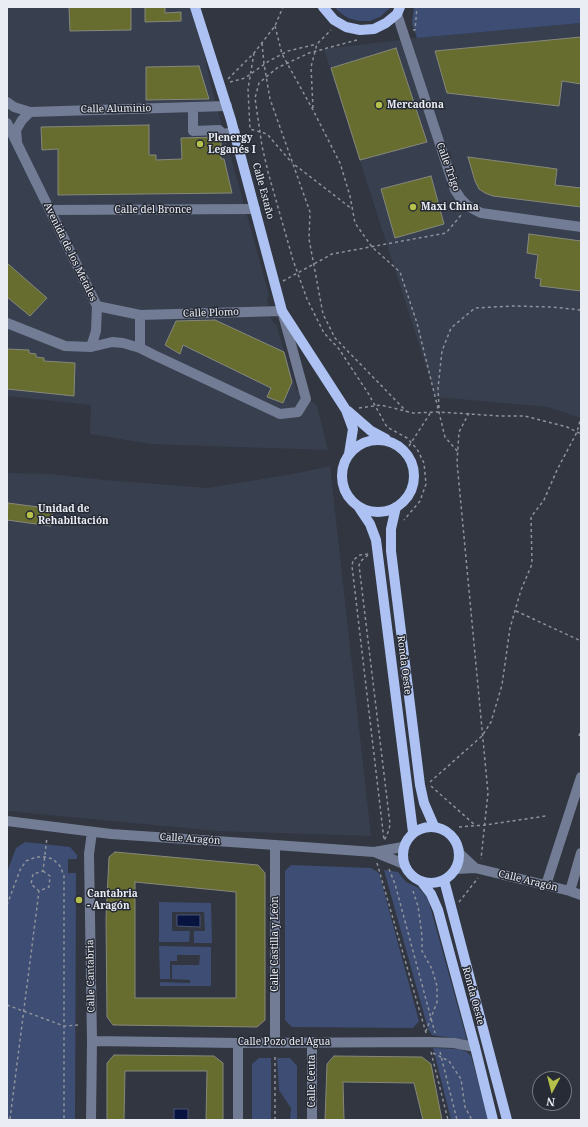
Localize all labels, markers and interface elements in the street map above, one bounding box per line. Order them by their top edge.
place label: Mercadona [387,99,444,111]
marker: Mercadona [374,100,384,110]
street label: Calle Aluminio [81,102,151,116]
place label: Plenergy Leganés I [208,132,256,156]
marker: Plenergy Leganés I [195,139,205,149]
street label: Calle Trigo [434,141,462,193]
street label: Calle Estaño [250,161,276,221]
street label: Avenida de los Metales [41,201,99,303]
place label: Maxi China [421,201,479,213]
marker: Maxi China [408,202,418,212]
street label: Calle del Bronce [115,204,191,216]
street label: Calle Plomo [183,306,239,320]
place label: Unidad de Rehabiltación [38,503,109,526]
marker: Unidad de Rehabiltación [25,510,35,520]
street label: Ronda Oeste [394,635,414,695]
street label: Calle Aragón [159,831,221,847]
street label: Calle Aragón [497,868,559,894]
place label: Cantabria - Aragón [87,888,138,912]
marker: Cantabria - Aragón [74,895,84,905]
street label: Calle Castilla y León [269,896,281,992]
street label: Calle Cantabria [84,939,98,1013]
street label: Ronda Oeste [460,966,486,1026]
street label: Calle Pozo del Agua [238,1036,330,1048]
street label: Calle Ceuta [306,1055,318,1107]
north arrow [532,1071,572,1111]
text: N [545,1094,556,1110]

